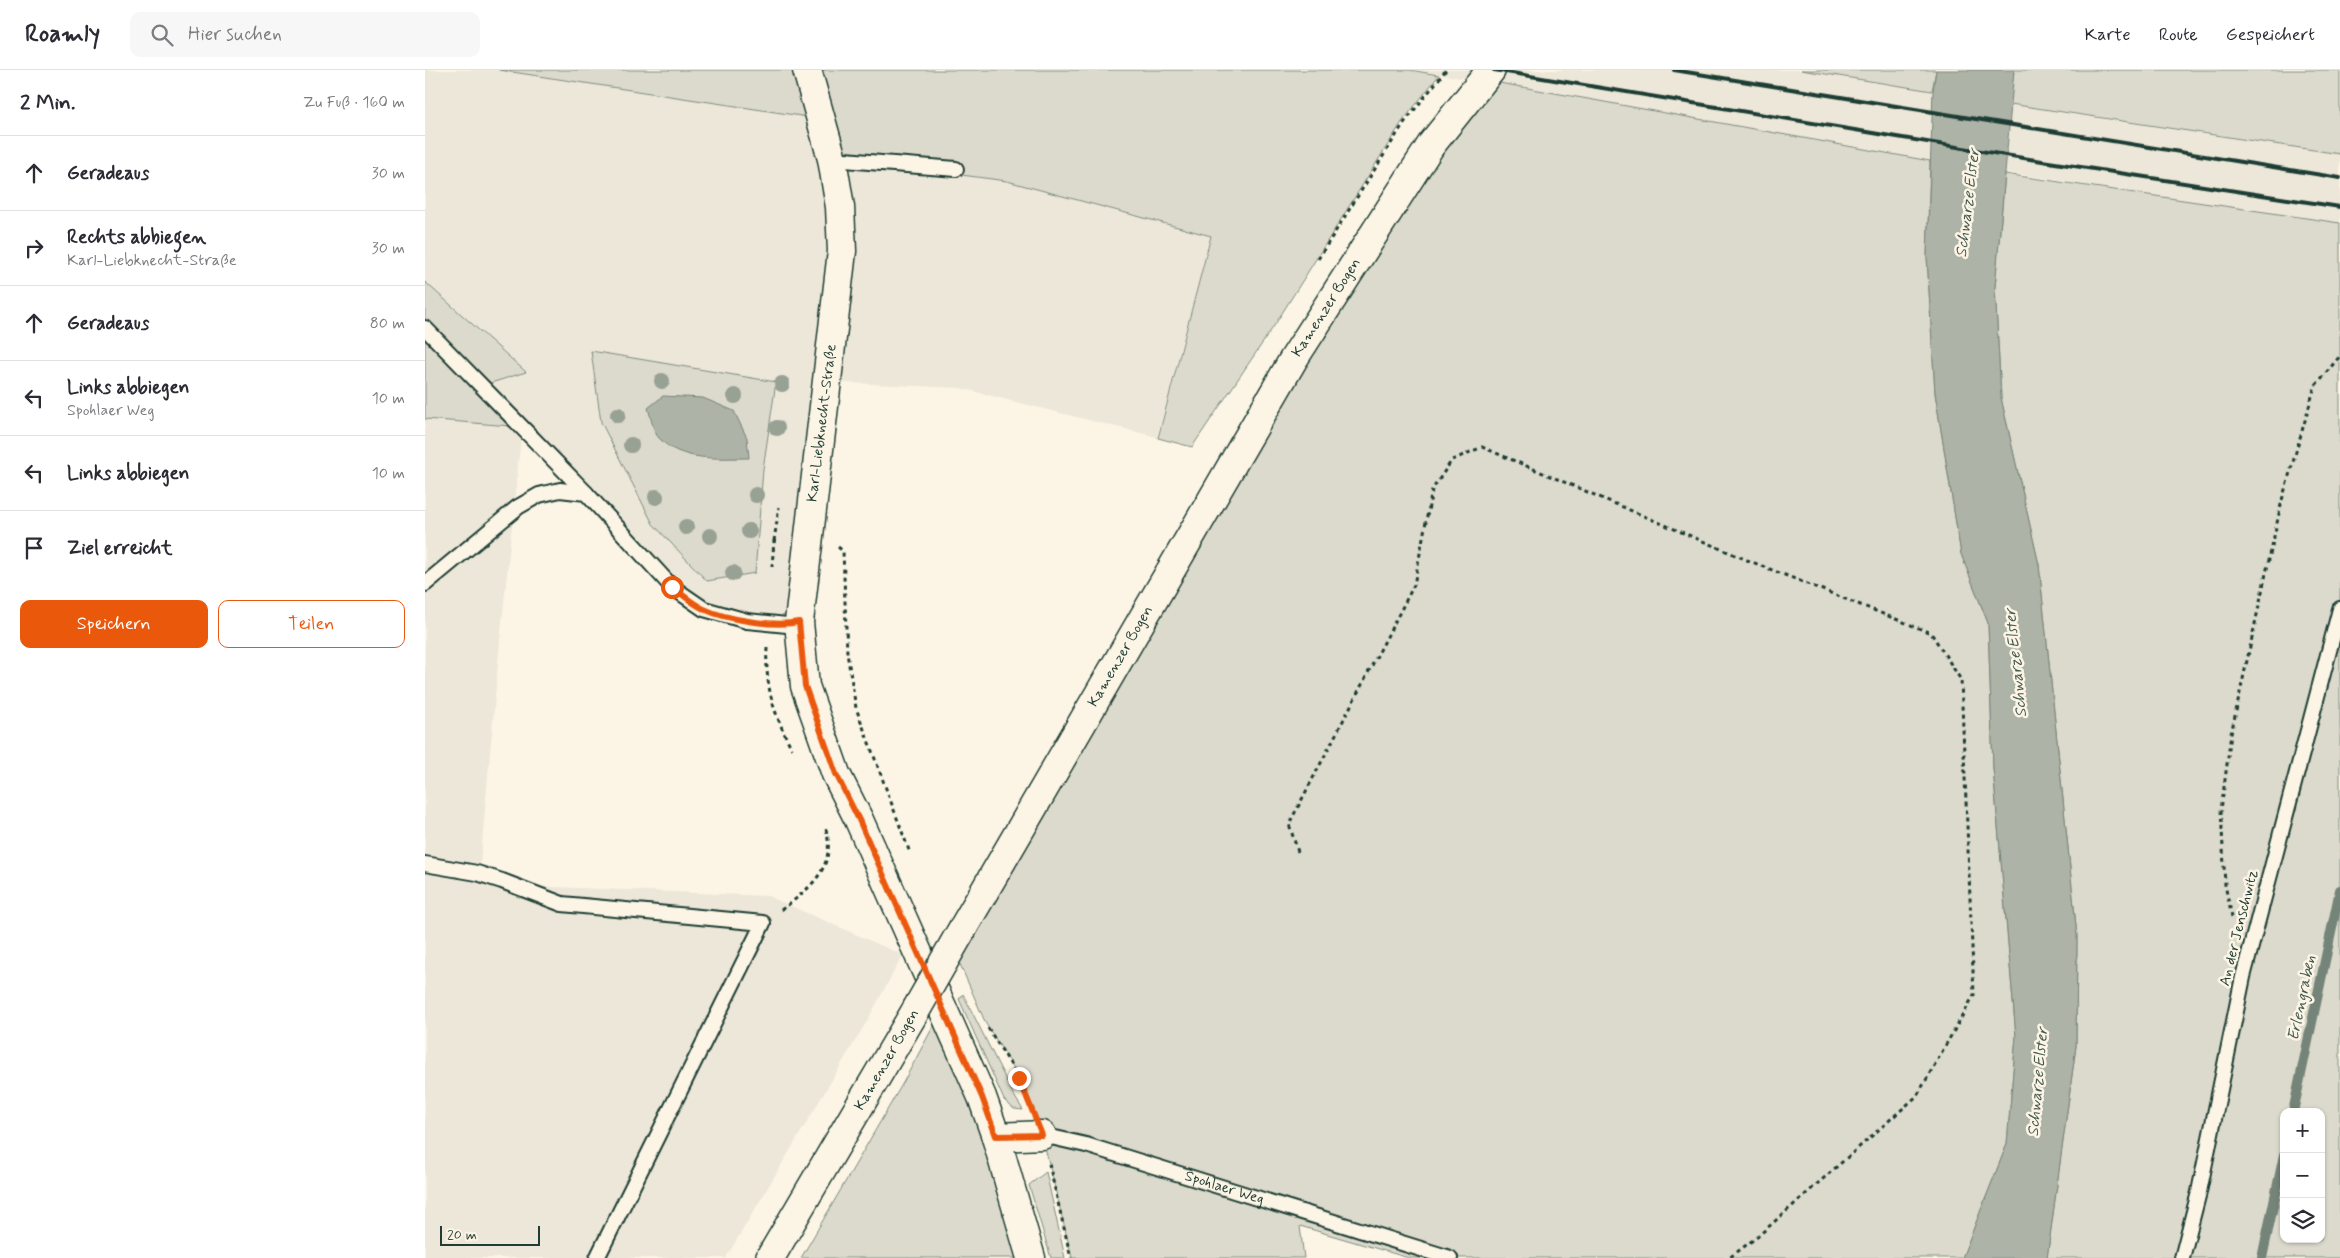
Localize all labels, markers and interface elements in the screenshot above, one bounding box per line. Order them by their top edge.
search box [130,12,480,57]
text: Roamly [25,19,100,50]
icon: search [148,21,176,49]
text: Hier suchen [188,22,282,47]
text: Karte [2085,23,2131,47]
text: Route [2159,23,2198,47]
text: Gespeichert [2226,23,2315,47]
text: 2 Min. [20,89,75,117]
text: Zu Fuß · 160 m [303,92,405,113]
water label: Schwarze Elster [1951,145,1985,258]
icon: ahead [20,159,48,187]
text: Geradeaus [67,161,149,186]
text: 30 m [372,163,405,184]
text: Rechts abbiegen [67,225,206,250]
icon: right [20,234,48,262]
text: 30 m [372,238,405,259]
text: Karl-Liebknecht-Straße [67,250,237,271]
street label: Kamenzer Bogen [1287,254,1366,361]
icon: ahead [20,309,48,337]
text: Geradeaus [67,311,149,336]
text: 80 m [370,313,405,334]
street label: Karl-Liebknecht-Straße [802,343,842,503]
text: Links abbiegen [67,375,189,400]
icon: left [20,384,48,412]
text: 10 m [372,388,405,409]
text: Spohlaer Weg [67,400,154,421]
icon: left [20,459,48,487]
text: Links abbiegen [67,461,189,486]
text: 10 m [372,463,405,484]
icon: arrive [20,534,48,562]
text: Ziel erreicht [67,536,172,561]
route start [661,576,684,599]
button: Speichern [20,600,208,648]
button: Teilen [218,600,405,648]
street label: Kamenzer Bogen [1083,602,1158,711]
water label: Schwarze Elster [2000,605,2032,718]
street label: An der Jenschwitz [2215,868,2263,988]
water label: Erlengraben [2283,954,2321,1042]
street label: Kamenzer Bogen [850,1006,924,1114]
water label: Schwarze Elster [2023,1025,2053,1137]
route end [1008,1067,1031,1090]
map controls [2280,1108,2325,1243]
button: + [2280,1108,2325,1153]
button: − [2280,1153,2325,1198]
street label: Spohlaer Weg [1182,1166,1267,1210]
button: layers [2280,1198,2325,1243]
scale bar [440,1223,540,1246]
text: 20 m [447,1226,477,1244]

